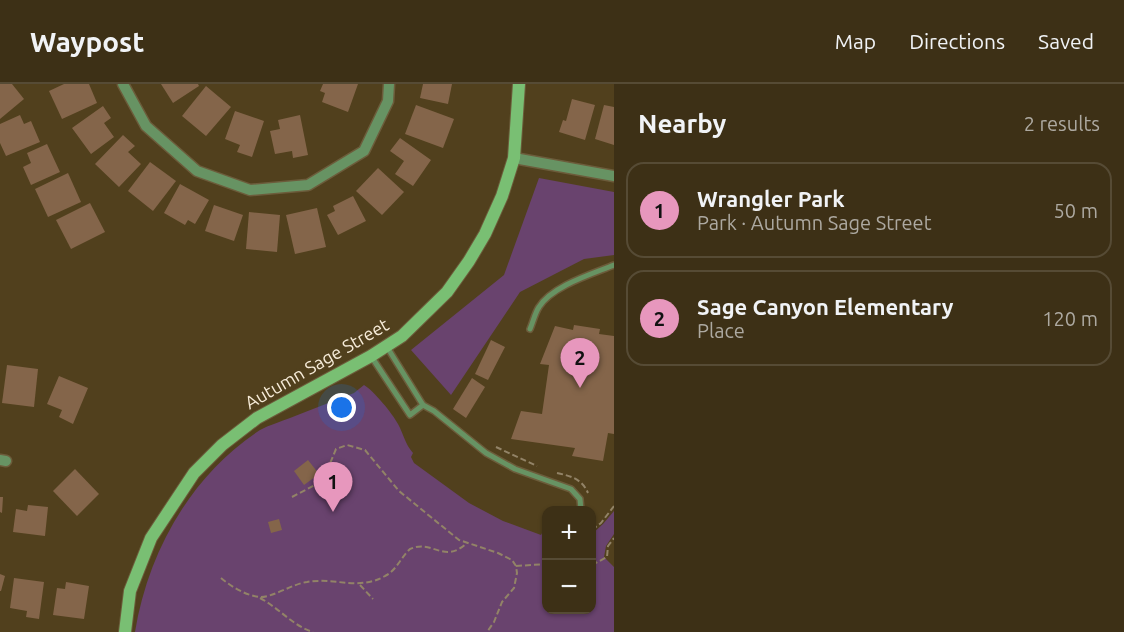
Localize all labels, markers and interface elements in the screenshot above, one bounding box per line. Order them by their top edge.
text: Waypost [30,26,144,57]
text: Map [835,29,876,53]
text: Directions [909,29,1005,53]
text: Saved [1038,29,1094,53]
text: Nearby [638,109,726,138]
text: 2 results [1024,112,1100,135]
text: Wrangler Park [697,186,845,211]
text: 1 [654,199,665,222]
text: 50 m [1054,199,1098,222]
text: Park · Autumn Sage Street [697,211,932,234]
text: Sage Canyon Elementary [697,294,953,319]
text: 2 [654,307,665,330]
text: 120 m [1042,307,1098,330]
street label: Autumn Sage Street [241,314,392,412]
text: Place [697,319,745,342]
pin: 2 [560,338,600,388]
your location [327,393,356,422]
pin: 1 [314,462,352,512]
map controls [542,506,596,614]
button: + [542,506,596,560]
button: − [542,560,596,614]

